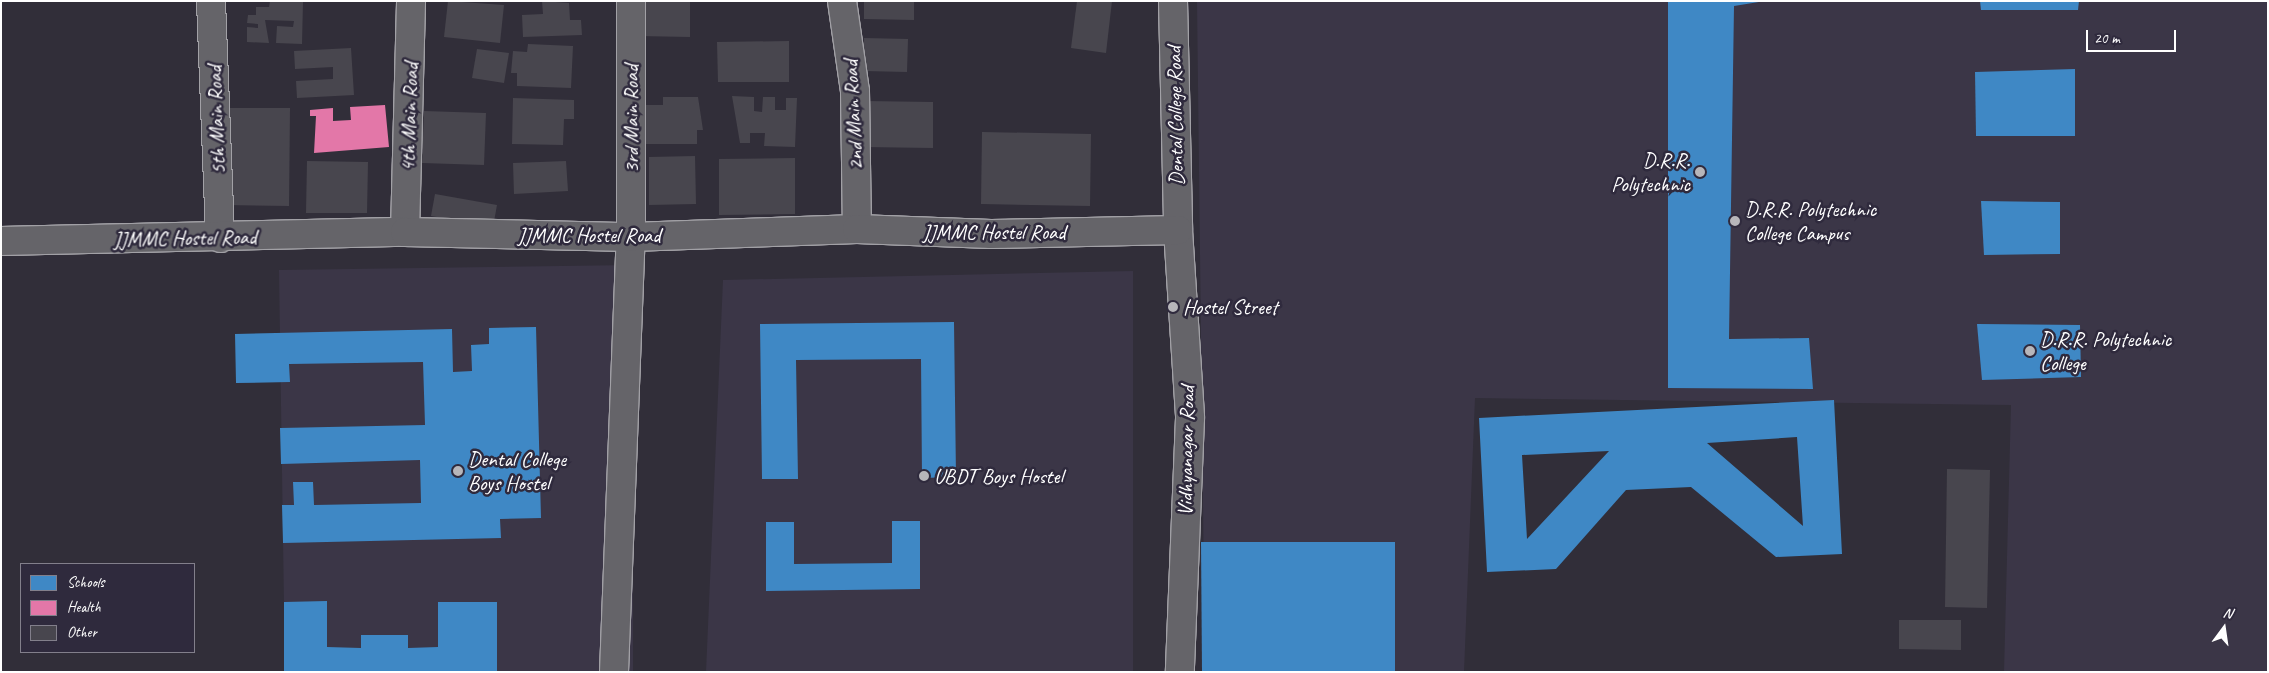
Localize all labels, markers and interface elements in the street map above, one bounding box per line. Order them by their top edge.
scale bar [2089,20,2179,52]
text: 20 m [2094,29,2120,48]
street label: Dental College Road [1161,47,1189,185]
street label: 2nd Main Road [838,59,868,171]
street label: 4th Main Road [395,62,423,172]
street label: 5th Main Road [202,65,230,175]
street label: 3rd Main Road [618,65,644,173]
place label: D.R.R. Polytechnic [1611,147,1690,197]
marker: D.R.R. Polytechnic [1694,166,1706,178]
place label: D.R.R. Polytechnic College Campus [1745,196,1876,246]
marker: D.R.R. Polytechnic College Campus [1729,215,1741,227]
street label: JJMMC Hostel Road [923,219,1065,245]
street label: JJMMC Hostel Road [518,222,660,248]
street label: JJMMC Hostel Road [114,224,256,252]
place label: Hostel Street [1183,294,1278,320]
marker: Hostel Street [1167,301,1179,313]
place label: D.R.R. Polytechnic College [2040,326,2171,376]
marker: D.R.R. Polytechnic College [2024,345,2036,357]
street label: Vidhyanagar Road [1172,386,1200,516]
place label: Dental College Boys Hostel [468,446,566,496]
place label: UBDT Boys Hostel [934,463,1063,489]
marker: Dental College Boys Hostel [452,465,464,477]
marker: UBDT Boys Hostel [918,470,930,482]
legend [20,563,195,653]
text: Schools [67,573,104,592]
text: Health [67,598,101,617]
north arrow [2199,603,2249,653]
text: N [2221,604,2234,622]
text: Other [67,623,97,642]

